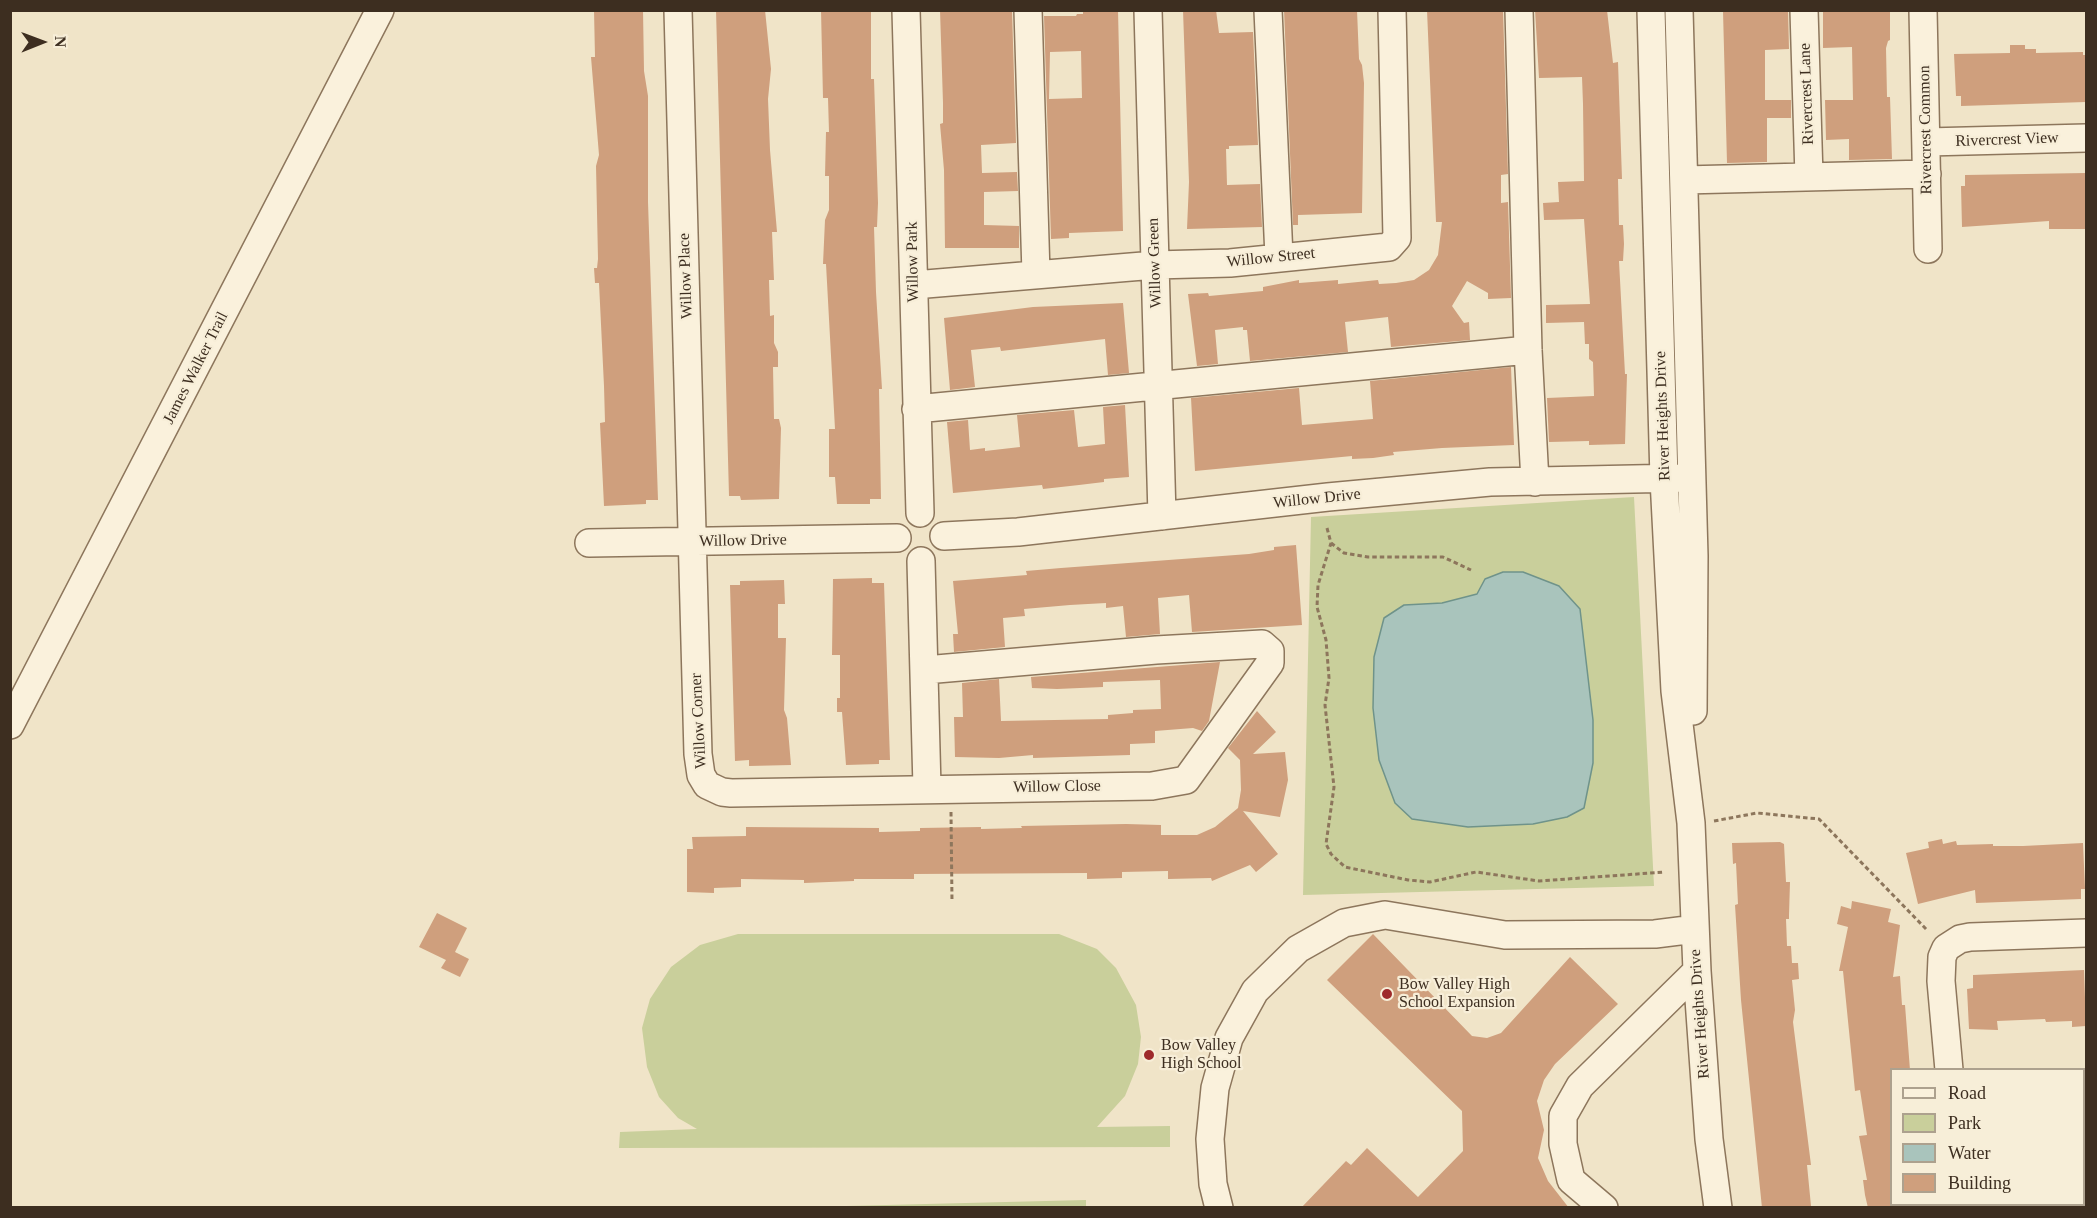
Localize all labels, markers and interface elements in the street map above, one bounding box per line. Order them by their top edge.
north arrow [12,12,72,72]
text: N [52,36,69,48]
street label: Rivercrest Lane [1796,43,1818,145]
street label: Rivercrest Common [1915,65,1937,195]
street label: Rivercrest View [1955,129,2059,151]
street label: Willow Green [1144,217,1166,309]
street label: Willow Park [903,221,923,303]
street label: Willow Place [675,233,697,319]
street label: Willow Street [1226,244,1316,272]
street label: James Walker Trail [159,309,233,427]
street label: River Heights Drive [1651,351,1675,481]
street label: Willow Drive [1272,485,1362,513]
street label: Willow Drive [699,531,787,551]
street label: Willow Corner [687,673,711,769]
street label: Willow Close [1013,777,1101,797]
street label: River Heights Drive [1686,949,1714,1079]
place label: Bow Valley High School Expansion [1399,975,1515,1013]
marker: Bow Valley High School Expansion [1380,987,1394,1001]
place label: Bow Valley High School [1161,1036,1241,1074]
marker: Bow Valley High School [1142,1048,1156,1062]
legend [1890,1068,2085,1206]
text: Road [1948,1083,1986,1103]
text: Park [1948,1113,1981,1133]
text: Water [1948,1143,1991,1163]
text: Building [1948,1173,2011,1193]

